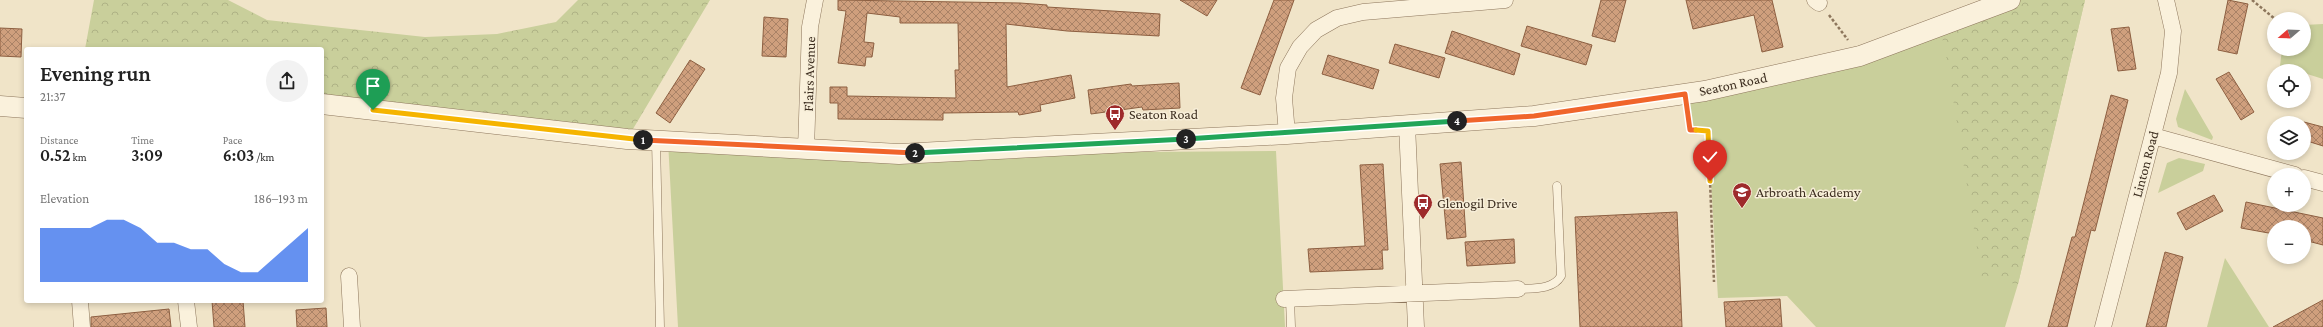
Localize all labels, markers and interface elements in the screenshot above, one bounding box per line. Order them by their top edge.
north arrow [2267,12,2311,56]
map controls [2267,12,2311,264]
street label: Flairs Avenue [800,36,818,112]
button: share [266,60,308,102]
text: Evening run [40,61,151,86]
button: locate [2267,64,2311,108]
pin [356,69,390,110]
street label: Seaton Road [1697,69,1769,99]
icon: arrive [362,75,384,97]
text: 21:37 [40,89,66,104]
bus stop icon: Seaton Road [1104,103,1126,131]
place label: Seaton Road [1129,106,1199,122]
pin: 4 [1447,111,1467,131]
text: 4 [1454,115,1460,127]
button: layers [2267,116,2311,160]
street label: Linton Road [2128,128,2162,199]
pin: 3 [1176,129,1196,149]
pin: 1 [633,130,653,150]
text: 3 [1183,133,1189,145]
text: Distance [40,134,78,146]
text: Time [131,134,154,146]
text: Pace [223,134,242,146]
text: 1 [641,134,645,146]
pin [1693,140,1727,181]
pin: 2 [905,143,925,163]
text: 0.52 [40,146,70,165]
text: 3:09 [131,146,163,165]
text: 6:03 [223,146,254,165]
icon: check [1699,146,1721,168]
text: 2 [912,147,918,159]
text: km [70,151,87,163]
text: /km [254,151,274,163]
button: + [2267,168,2311,212]
school or university icon: Arbroath Academy [1731,181,1753,209]
place label: Arbroath Academy [1756,184,1861,200]
text: Elevation [40,191,89,206]
text: 186–193 m [254,191,308,206]
bus stop icon: Glenogil Drive [1412,192,1434,220]
place label: Glenogil Drive [1437,195,1517,211]
button: − [2267,220,2311,264]

